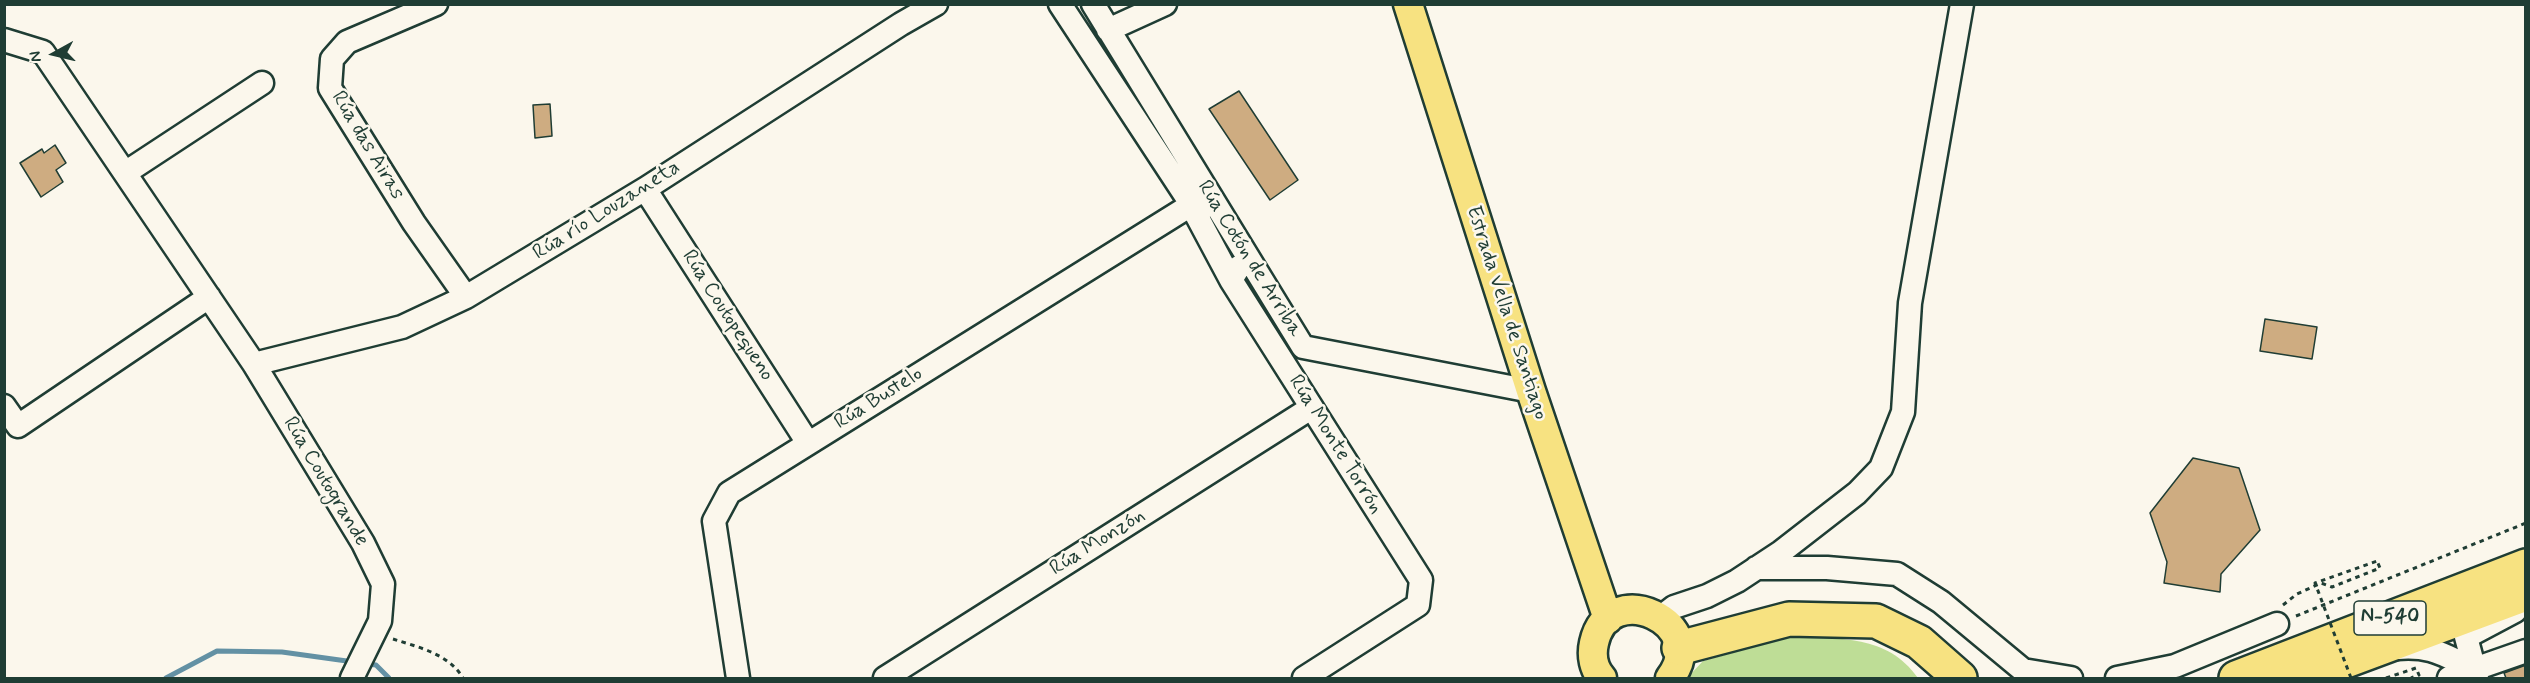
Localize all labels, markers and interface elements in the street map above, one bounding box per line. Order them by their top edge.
north arrow [24,24,84,84]
text: N [25,50,47,63]
street label: Rúa das Airas [325,87,409,205]
street label: Rúa río Louzaneta [529,156,685,266]
street label: Rúa Cotón de Arriba [1191,176,1307,342]
street label: Estrada Vella de Santiago [1459,203,1553,423]
street label: Rúa Coutopequeno [675,246,779,386]
street label: Rúa Bustelo [830,362,928,436]
street label: Rúa Monte Torrón [1282,371,1388,519]
street label: Rúa Coutogrande [277,413,373,551]
street label: Rúa Monzón [1046,504,1150,582]
road number: N-540 [2354,601,2426,635]

